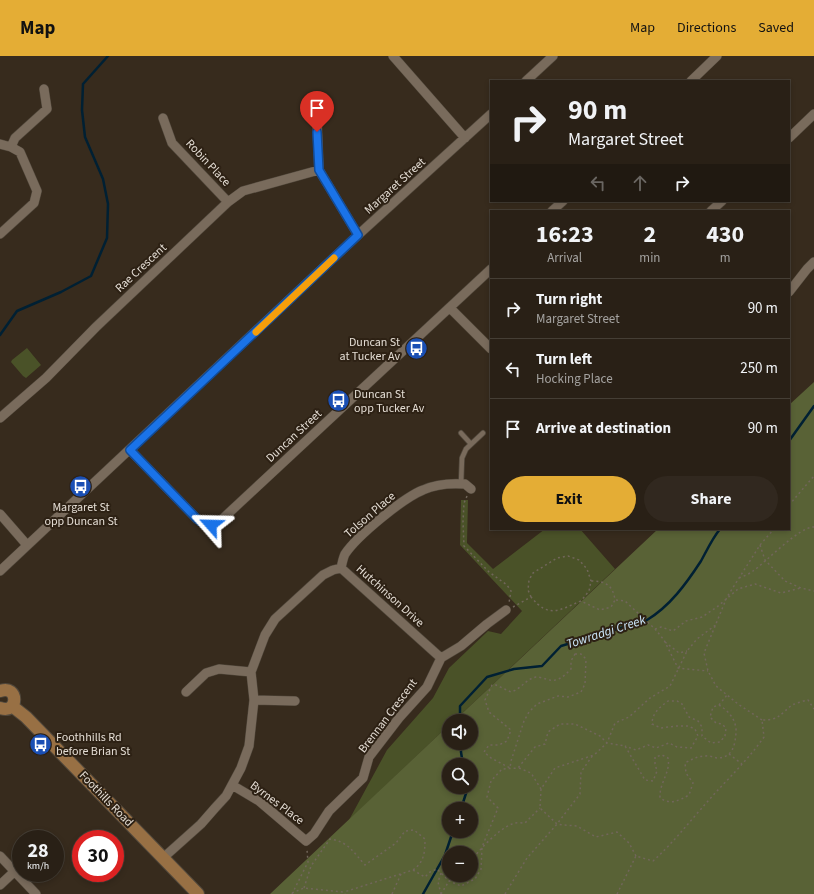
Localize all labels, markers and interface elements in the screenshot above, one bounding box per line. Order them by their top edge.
text: Map [20,15,55,42]
text: Map [630,18,655,38]
text: Directions [677,18,736,38]
text: Saved [758,18,794,38]
text: 90 m [568,90,627,130]
pin [300,91,334,132]
icon: right [502,96,554,148]
icon: arrive [306,97,328,119]
text: Margaret Street [568,127,684,152]
street label: Robin Place [182,136,234,190]
street label: Margaret Street [361,154,429,218]
icon: left [587,172,609,194]
icon: ahead [629,172,651,194]
icon: right [671,172,693,194]
text: 16:23 [536,217,594,252]
text: 2 [644,217,656,252]
text: 430 [706,217,744,252]
street label: Rae Crescent [111,240,171,296]
text: Arrival [547,249,582,267]
text: min [639,249,660,267]
text: m [720,249,731,267]
text: Turn right [536,289,602,310]
icon: right [502,298,524,320]
text: 90 m [748,298,778,319]
text: Margaret Street [536,310,620,328]
place label: Duncan St at Tucker Av [340,334,400,365]
bus stop icon: Duncan St at Tucker Av [403,336,429,362]
text: Turn left [536,349,592,370]
icon: left [502,358,524,380]
text: 250 m [740,358,778,379]
text: Hocking Place [536,370,613,388]
place label: Duncan St opp Tucker Av [354,386,425,417]
bus stop icon: Duncan St opp Tucker Av [325,388,351,414]
street label: Duncan Street [262,406,326,466]
icon: arrive [502,418,524,440]
text: Arrive at destination [536,418,671,439]
text: 90 m [748,418,778,439]
bus stop icon: Margaret St opp Duncan St [68,473,94,499]
button: Exit [502,476,636,522]
button: Share [644,476,778,522]
street label: Tolson Place [341,488,399,542]
place label: Margaret St opp Duncan St [44,499,118,530]
position arrow [190,504,232,546]
street label: Hutchinson Drive [352,561,428,631]
water label: Towradgi Creek [564,610,649,653]
street label: Brennan Crescent [354,675,422,757]
map controls [442,714,478,882]
button: sound [442,714,478,750]
place label: Foothhills Rd before Brian St [56,729,130,760]
bus stop icon: Foothhills Rd before Brian St [28,731,54,757]
button: search [442,758,478,794]
street label: Foothills Road [75,767,137,831]
street label: Byrnes Place [246,777,308,829]
button: + [442,802,478,838]
speed limit sign: 30 [72,830,124,882]
text: 28 [27,837,49,865]
button: − [442,846,478,882]
text: km/h [27,859,49,873]

